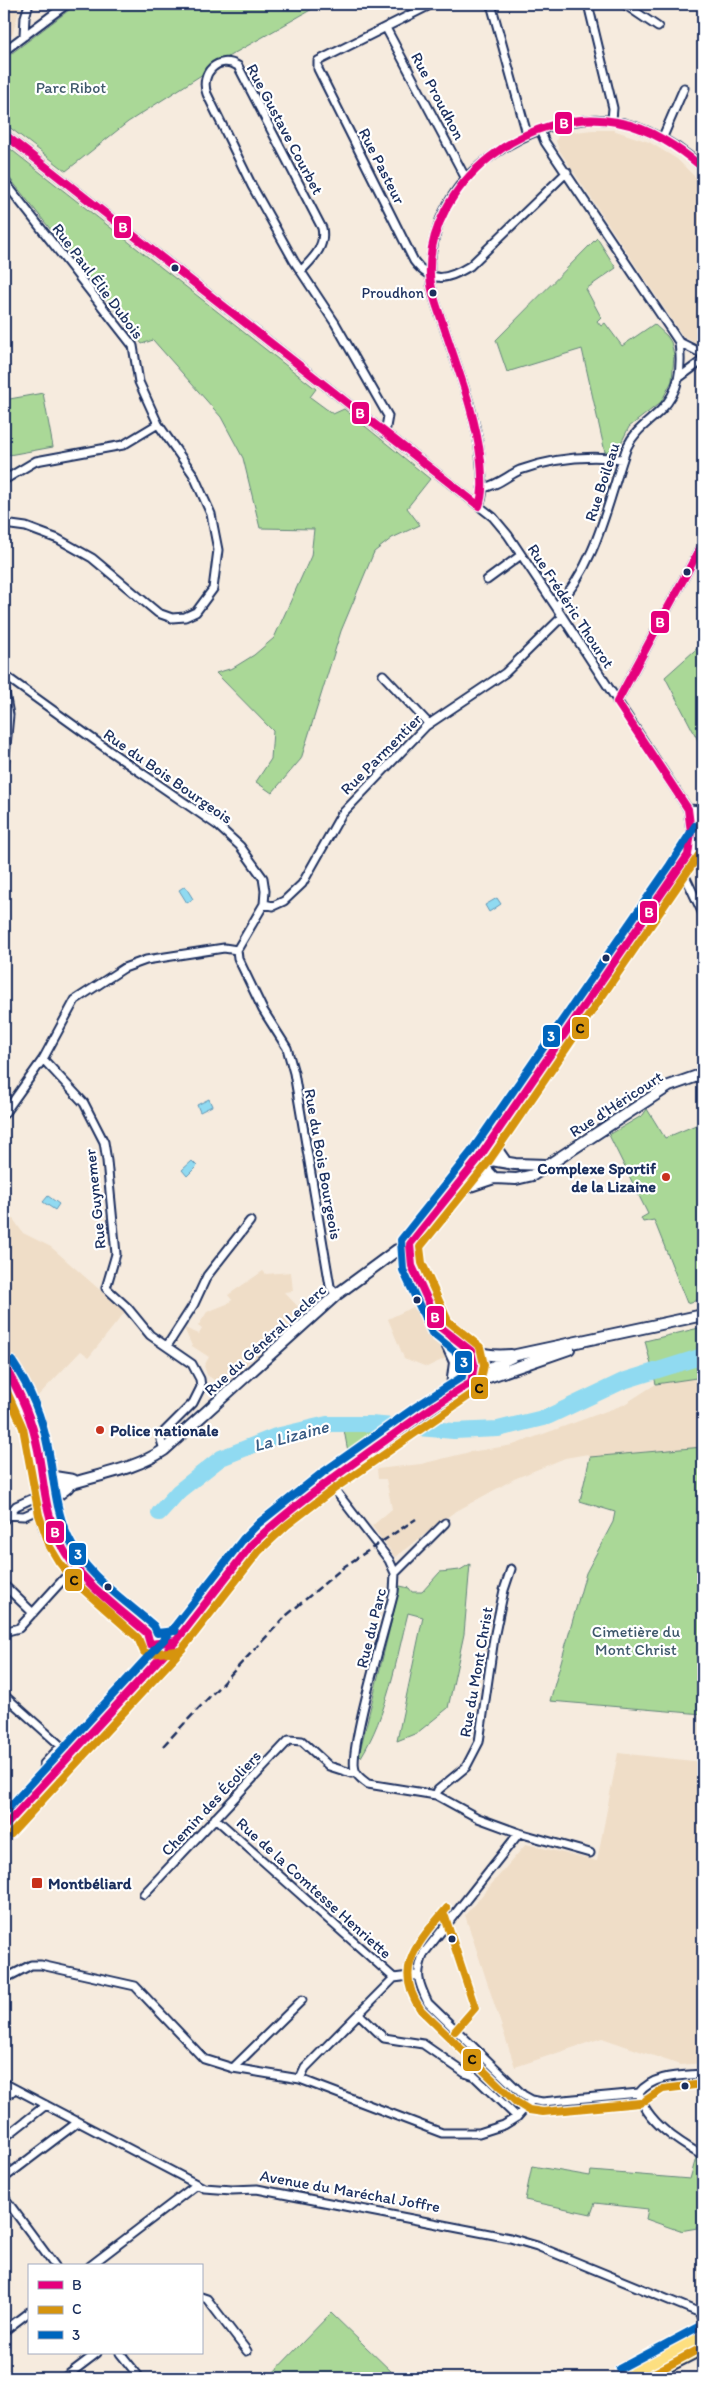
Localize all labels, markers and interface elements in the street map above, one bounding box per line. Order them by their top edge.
street label: Rue Proudhon [407,49,469,143]
street label: Rue Gustave Courbet [243,60,327,198]
park label: Parc Ribot [36,78,106,97]
line badge: B [554,111,573,135]
text: B [559,115,569,132]
street label: Rue Pasteur [355,125,410,208]
line badge: B [113,215,132,239]
street label: Rue Paul Élie Dubois [48,219,148,343]
text: B [118,219,128,236]
unlabelled marker [170,263,180,273]
place label: Proudhon [362,284,425,302]
marker: Proudhon [428,288,438,298]
line badge: B [351,401,370,425]
text: B [355,405,365,422]
street label: Rue Boileau [580,440,624,524]
street label: Rue Frédéric Thourot [524,540,618,672]
unlabelled marker [682,567,692,577]
line badge: B [650,610,670,634]
text: B [655,614,665,631]
street label: Rue Parmentier [336,709,426,799]
street label: Rue du Bois Bourgeois [100,724,236,828]
line badge: B [639,900,658,924]
text: B [644,904,654,921]
unlabelled marker [601,953,611,963]
line badge: C [571,1016,590,1040]
text: C [575,1020,585,1037]
line badge: 3 [542,1024,561,1048]
text: 3 [547,1028,555,1045]
street label: Rue d'Héricourt [566,1067,666,1141]
street label: Rue du Bois Bourgeois [300,1087,346,1241]
street label: Rue Guynemer [80,1147,110,1250]
place label: Complexe Sportif de la Lizaine [537,1159,657,1196]
marker: Complexe Sportif de la Lizaine [660,1171,672,1183]
street label: Rue du Général Leclerc [200,1280,330,1400]
unlabelled marker [412,1295,422,1305]
line badge: B [426,1305,445,1329]
text: B [430,1309,440,1326]
line badge: 3 [454,1350,473,1374]
text: 3 [460,1354,468,1371]
line badge: C [470,1376,489,1400]
text: C [474,1380,484,1397]
water label: La Lizaine [251,1415,332,1457]
place label: Police nationale [110,1421,219,1440]
marker: Police nationale [94,1424,106,1436]
line badge: B [45,1520,65,1544]
text: B [50,1524,60,1541]
line badge: 3 [68,1542,87,1566]
text: 3 [74,1546,82,1563]
line badge: C [64,1568,83,1592]
text: C [69,1572,79,1589]
unlabelled marker [103,1582,113,1592]
street label: Rue du Parc [352,1586,390,1670]
street label: Rue du Mont Christ [455,1605,497,1739]
park label: Cimetière du Mont Christ [592,1622,680,1659]
street label: Chemin des Écoliers [157,1746,265,1860]
street label: Rue de la Comtesse Henriette [233,1813,395,1963]
place label: Montbéliard [48,1874,132,1893]
marker: Montbéliard [30,1876,44,1890]
unlabelled marker [447,1934,457,1944]
line badge: C [462,2048,482,2072]
text: C [467,2051,477,2068]
unlabelled marker [680,2081,690,2091]
street label: Avenue du Maréchal Joffre [259,2166,441,2216]
legend [28,2264,202,2354]
text: B [72,2276,82,2294]
text: C [72,2300,82,2318]
text: 3 [72,2326,80,2344]

